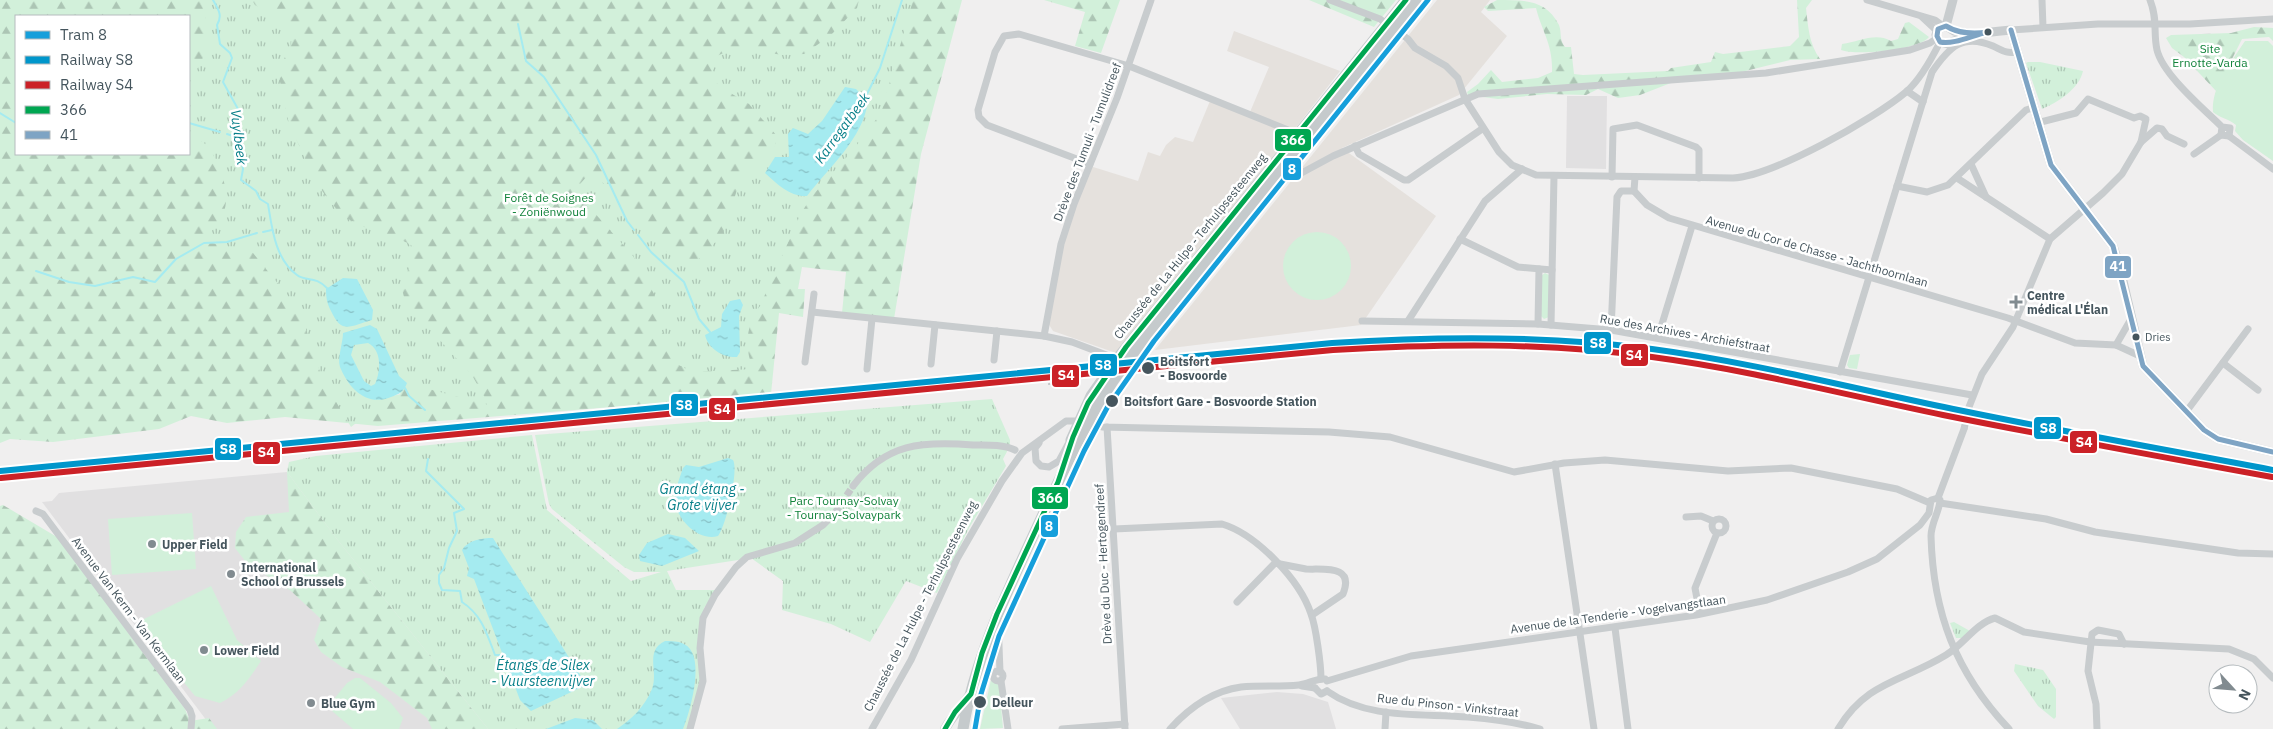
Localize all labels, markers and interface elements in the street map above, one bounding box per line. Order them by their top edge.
legend [15,15,190,155]
text: Tram 8 [60,25,107,44]
unlabelled marker [1983,27,1993,37]
park label: Site Ernotte-Varda [2172,41,2248,70]
text: Railway S8 [60,50,133,69]
street label: Drève des Tumuli - Tumulidreef [1050,61,1124,223]
text: Railway S4 [60,75,133,94]
water label: Karregatbeek [810,89,874,167]
text: 366 [60,100,87,119]
water label: Vuylbeek [227,108,251,167]
text: 41 [60,125,78,144]
line badge: 366 [1274,128,1312,152]
text: 366 [1280,131,1306,149]
street label: Chaussée de La Hulpe - Terhulpsesteenweg [1110,150,1270,342]
line badge: 8 [1282,157,1302,181]
text: 8 [1288,160,1296,178]
park label: Forêt de Soignes - Zoniënwoud [504,190,594,219]
street label: Avenue du Cor de Chasse - Jachthoornlaan [1704,212,1930,290]
line badge: 41 [2104,255,2132,279]
text: 41 [2110,257,2127,275]
place label: Centre médical L'Élan [2027,288,2108,317]
marker: Centre médical L'Élan [2009,295,2023,309]
street label: Rue des Archives - Archiefstraat [1599,311,1771,355]
place label: Dries [2145,330,2171,344]
line badge: S8 [1583,331,1612,355]
marker: Dries [2131,332,2141,342]
text: S8 [1589,334,1607,352]
line badge: S4 [1620,343,1649,367]
text: S4 [1625,346,1643,364]
line badge: S8 [1089,353,1118,377]
place label: Boitsfort - Bosvoorde [1160,354,1227,383]
text: S8 [1094,356,1112,374]
marker: Boitsfort - Bosvoorde [1140,360,1156,376]
line badge: S4 [1051,364,1080,388]
text: S4 [1057,366,1075,384]
line badge: S8 [670,393,699,417]
marker: Boitsfort Gare - Bosvoorde Station [1104,393,1120,409]
place label: Boitsfort Gare - Bosvoorde Station [1124,394,1317,409]
text: S8 [675,396,693,414]
line badge: S4 [708,397,736,421]
text: S4 [713,400,731,418]
line badge: S8 [2033,416,2062,440]
text: S8 [2039,419,2057,437]
line badge: S4 [2069,430,2098,454]
text: S4 [2075,433,2093,451]
line badge: S8 [214,437,242,461]
text: S8 [219,440,237,458]
line badge: S4 [252,441,281,465]
text: S4 [257,443,275,461]
water label: Grand étang - Grote vijver [659,480,745,514]
street label: Drève du Duc - Hertogendreef [1091,483,1115,645]
line badge: 366 [1031,486,1069,510]
text: 366 [1037,489,1063,507]
park label: Parc Tournay-Solvay - Tournay-Solvaypark [787,493,902,522]
street label: Chaussée de La Hulpe - Terhulpsesteenweg [860,497,980,714]
line badge: 8 [1040,514,1059,538]
text: 8 [1045,517,1053,535]
street label: Avenue Van Kerm - Van Kermlaan [69,534,189,686]
place label: Upper Field [162,537,227,552]
marker: Upper Field [146,538,158,550]
place label: International School of Brussels [241,560,344,589]
marker: International School of Brussels [225,568,237,580]
street label: Avenue de la Tenderie - Vogelvangstlaan [1509,591,1727,637]
place label: Lower Field [214,643,279,658]
marker: Lower Field [198,644,210,656]
water label: Étangs de Silex - Vuursteenvijver [491,655,596,690]
north arrow [2208,664,2258,714]
text: N [2234,686,2255,703]
street label: Rue du Pinson - Vinkstraat [1377,690,1519,720]
marker: Delleur [972,694,988,710]
place label: Delleur [992,695,1033,710]
place label: Blue Gym [321,696,375,711]
marker: Blue Gym [305,697,317,709]

